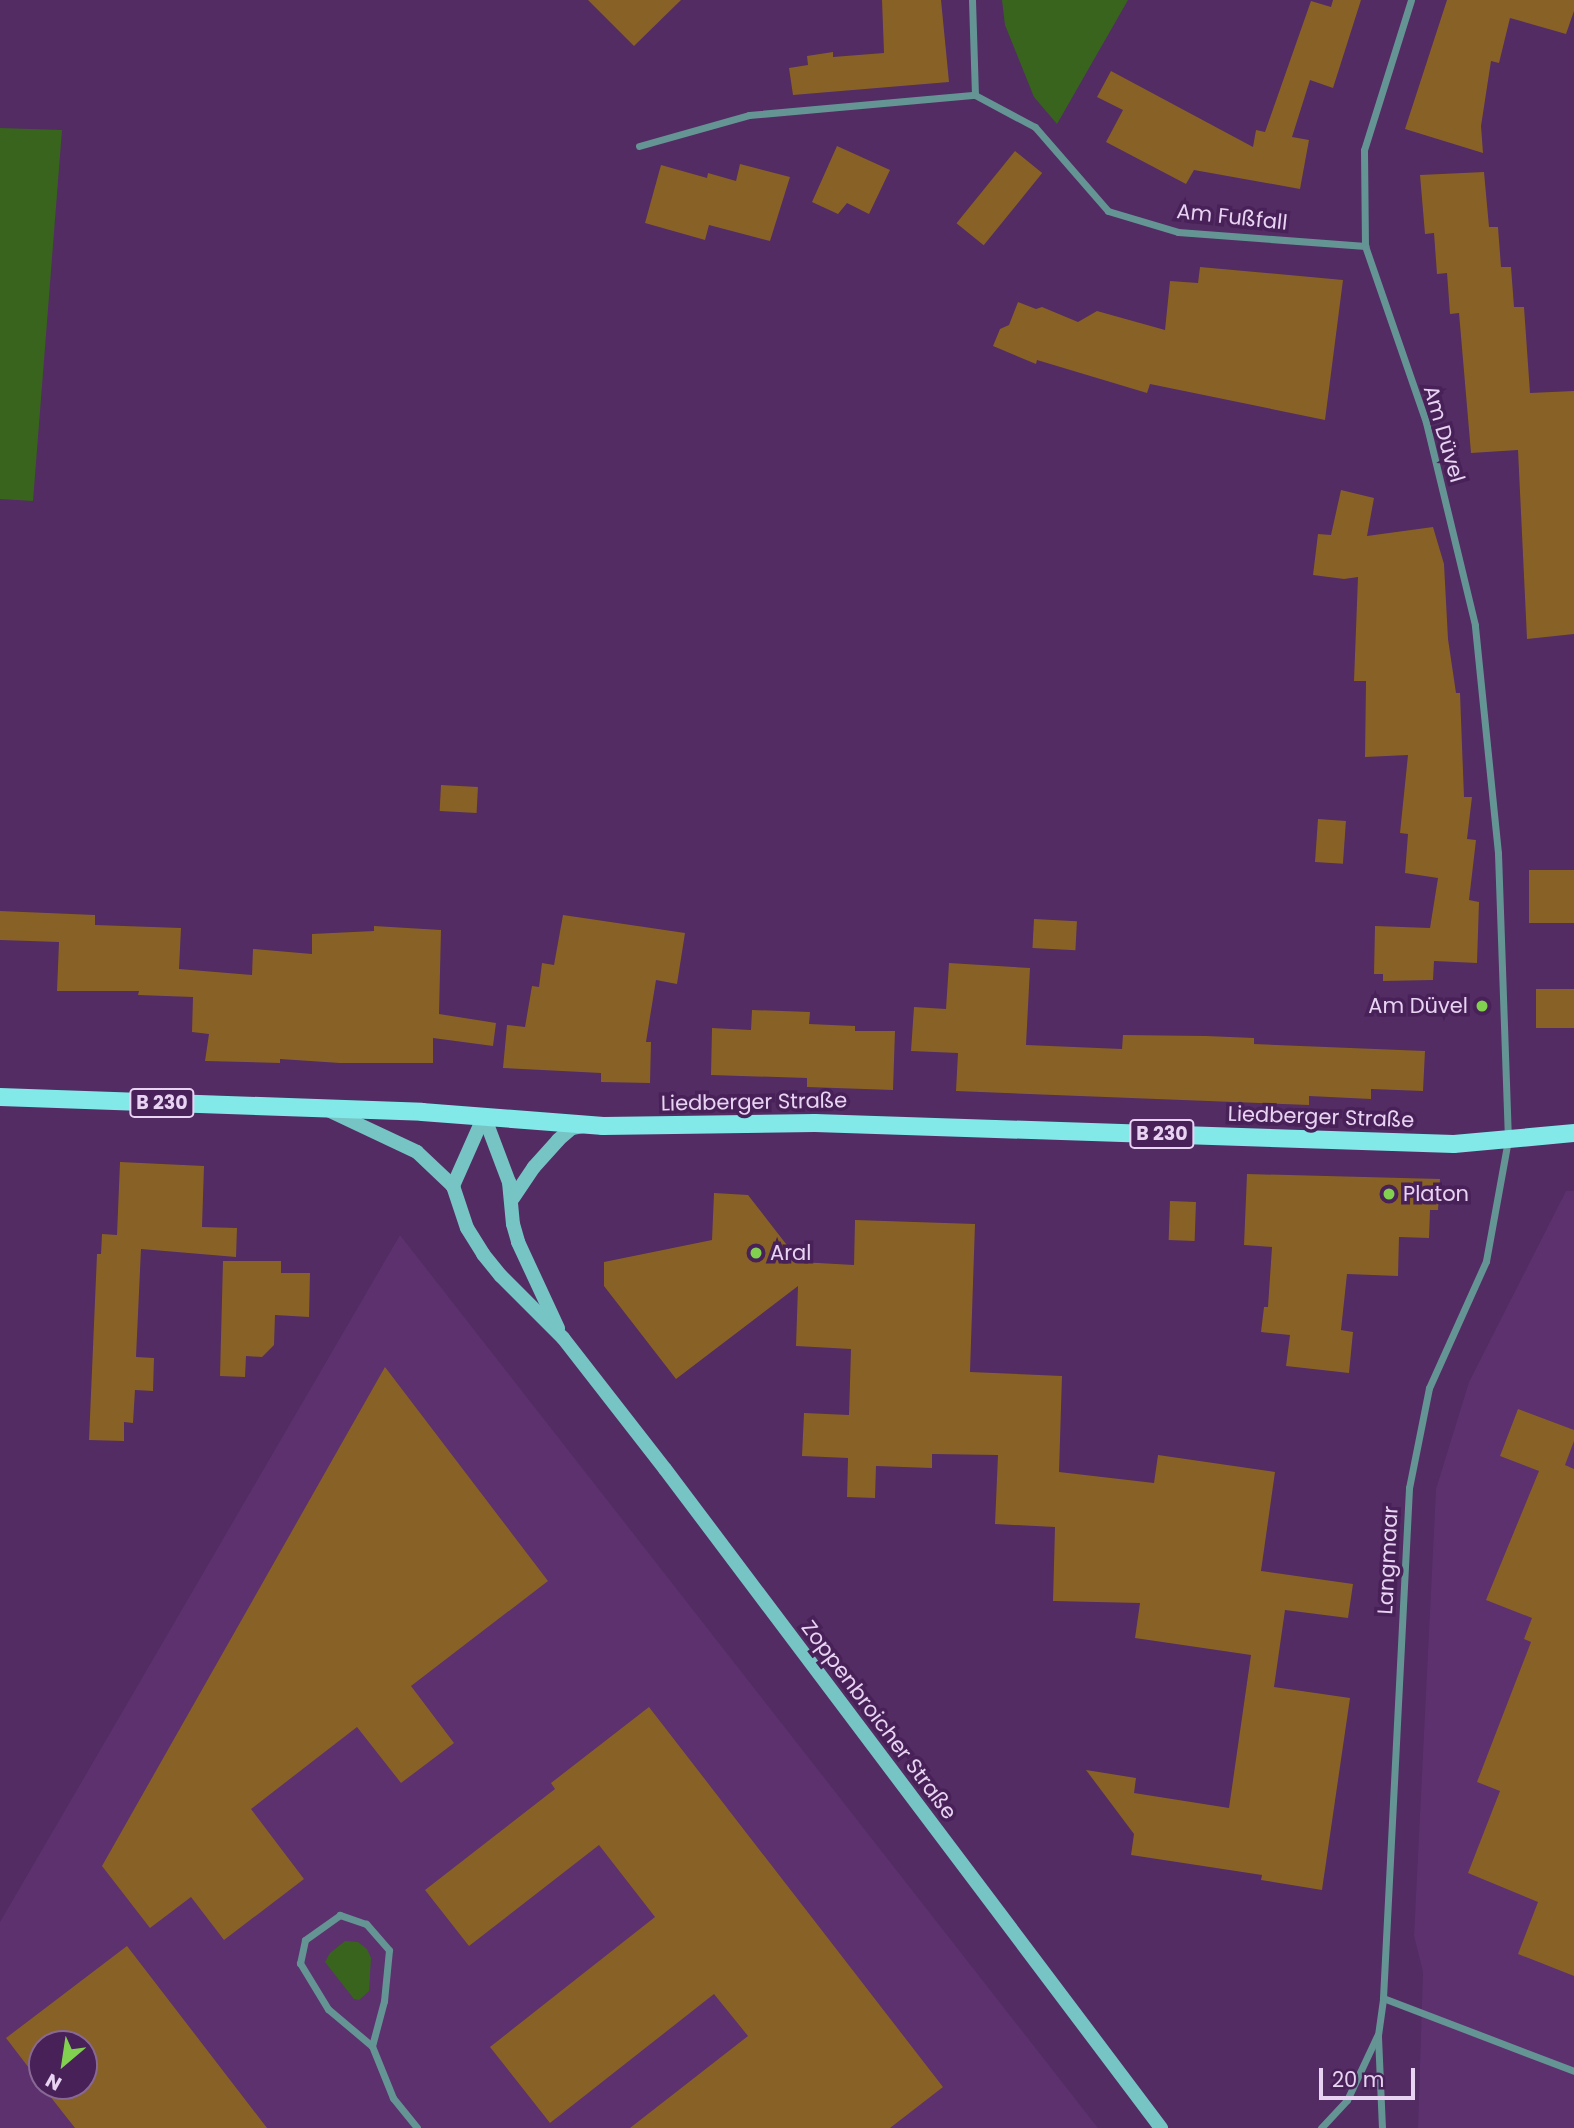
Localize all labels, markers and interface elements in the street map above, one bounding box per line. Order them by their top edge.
street label: Am Fußfall [1175,199,1289,235]
street label: Am Düvel [1418,383,1470,485]
place label: Am Düvel [1368,993,1468,1019]
marker: Am Düvel [1474,998,1490,1014]
road number: B 230 [129,1088,195,1119]
street label: Liedberger Straße [661,1088,847,1116]
street label: Liedberger Straße [1227,1101,1415,1133]
road number: B 230 [1129,1118,1195,1150]
place label: Platon [1403,1181,1469,1207]
marker: Platon [1381,1186,1397,1202]
place label: Aral [770,1240,811,1266]
marker: Aral [748,1245,764,1261]
street label: Langmaar [1373,1505,1403,1615]
street label: Zoppenbroicher Straße [796,1616,962,1824]
north arrow [28,2030,98,2100]
scale bar [1322,2054,1418,2098]
text: 20 m [1332,2065,1385,2094]
text: N [41,2067,66,2097]

